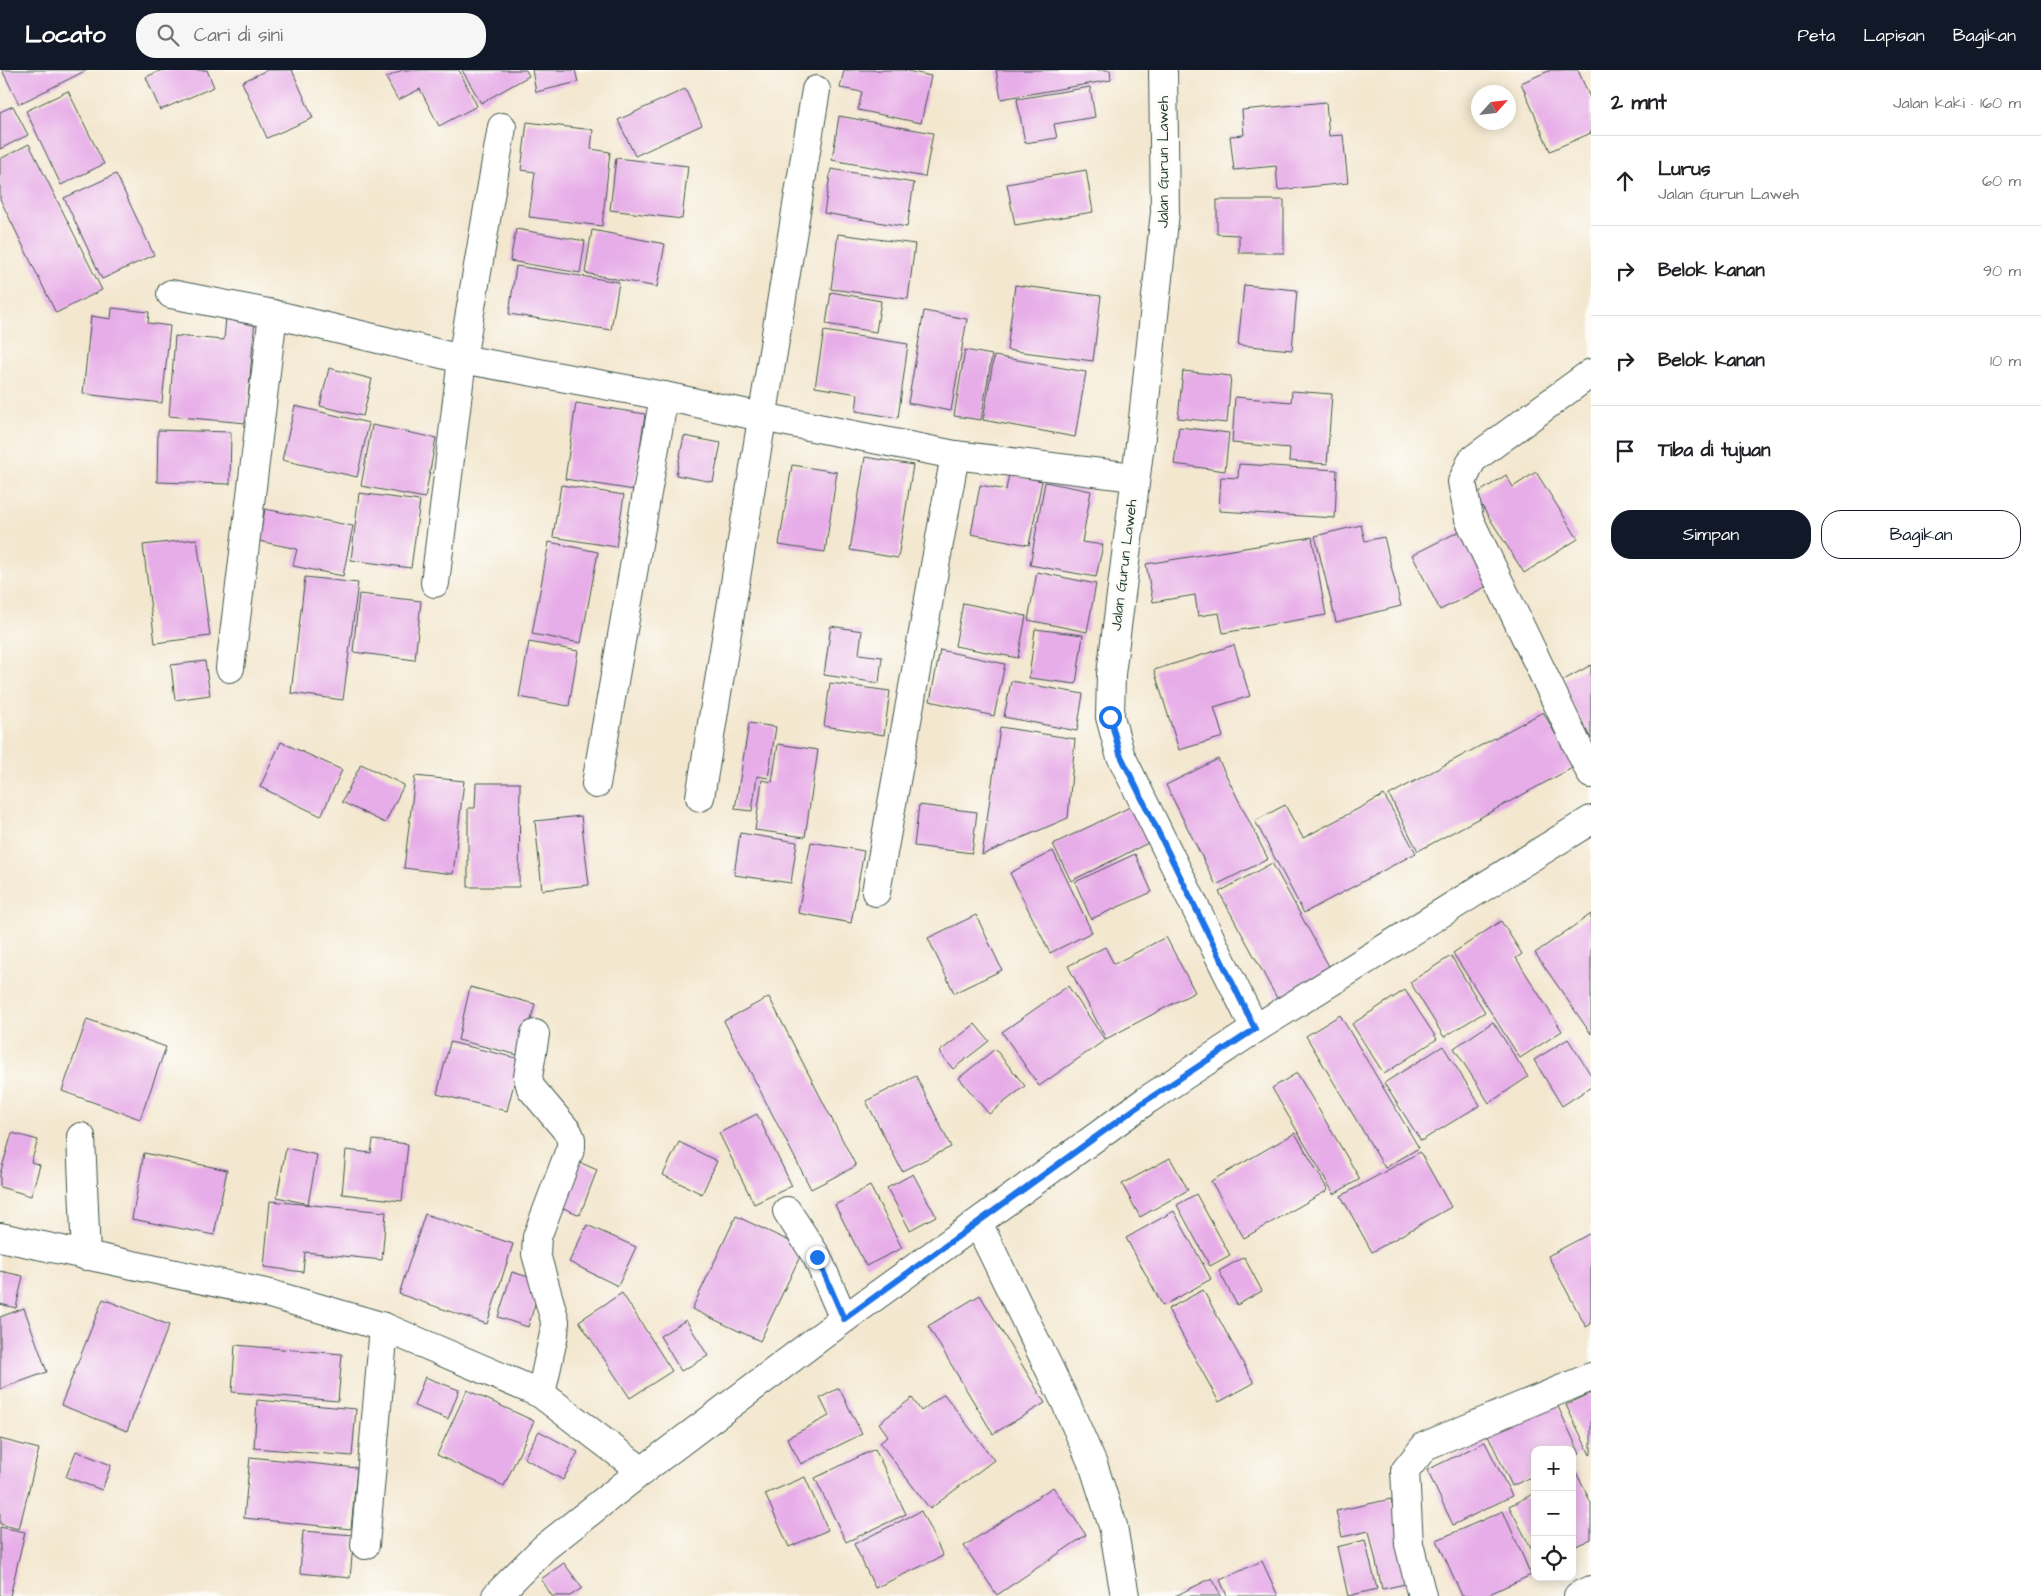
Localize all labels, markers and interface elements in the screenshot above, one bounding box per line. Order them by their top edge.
search box [136,13,486,58]
text: Locato [25,18,106,52]
icon: search [154,21,182,49]
text: Cari di sini [194,22,283,49]
text: Peta [1798,23,1835,48]
text: Lapisan [1863,23,1925,48]
text: Bagikan [1953,23,2016,48]
north arrow [1471,85,1516,130]
text: 2 mnt [1611,88,1667,117]
text: Jalan kaki · 160 m [1893,92,2021,114]
street label: Jalan Gurun Laweh [1153,95,1174,228]
text: Lurus [1658,156,1710,183]
icon: ahead [1611,167,1639,195]
text: 60 m [1982,170,2021,192]
text: Jalan Gurun Laweh [1658,183,1799,205]
icon: right [1611,257,1639,285]
text: Belok kanan [1658,257,1765,284]
text: 90 m [1983,260,2021,282]
icon: right [1611,347,1639,375]
text: Belok kanan [1658,347,1765,374]
text: 10 m [1990,350,2021,372]
icon: arrive [1611,437,1639,465]
text: Tiba di tujuan [1658,437,1770,464]
street label: Jalan Gurun Laweh [1106,498,1143,632]
button: Simpan [1611,510,1811,559]
button: Bagikan [1821,510,2021,559]
route start [1099,706,1122,729]
route end [806,1246,829,1269]
map controls [1531,1446,1576,1581]
button: + [1531,1446,1576,1491]
button: − [1531,1491,1576,1536]
button: locate [1531,1536,1576,1581]

